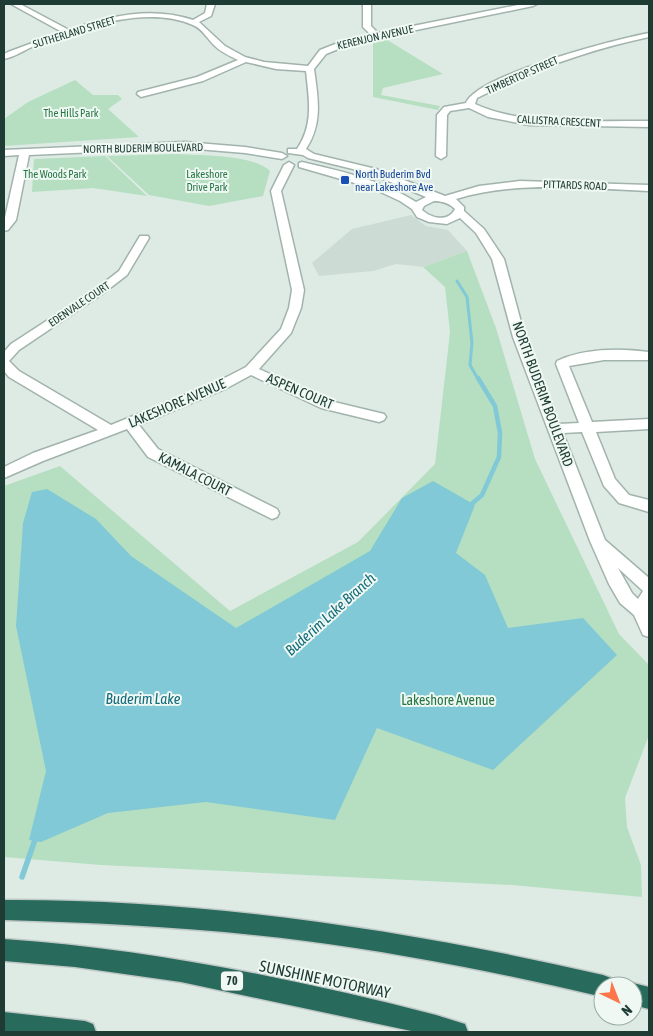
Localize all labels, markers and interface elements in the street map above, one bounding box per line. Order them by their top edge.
street label: SUTHERLAND STREET [31,14,117,50]
street label: KERENJON AVENUE [336,22,414,52]
street label: TIMBERTOP STREET [484,54,560,96]
park label: The Hills Park [44,107,99,119]
street label: CALLISTRA CRESCENT [517,113,602,129]
street label: NORTH BUDERIM BOULEVARD [83,141,203,155]
park label: The Woods Park [23,168,87,180]
park label: Lakeshore Drive Park [186,168,228,193]
place label: North Buderim Bvd near Lakeshore Ave [355,168,433,193]
marker: North Buderim Bvd near Lakeshore Ave [339,174,351,186]
street label: PITTARDS ROAD [543,178,607,192]
street label: EDENVALE COURT [46,279,112,329]
street label: NORTH BUDERIM BOULEVARD [509,319,577,469]
street label: ASPEN COURT [264,370,336,412]
street label: LAKESHORE AVENUE [126,375,228,431]
street label: KAMALA COURT [156,449,234,499]
water label: Buderim Lake Branch [282,569,378,659]
water label: Buderim Lake [106,690,181,707]
park label: Lakeshore Avenue [401,692,495,708]
street label: SUNSHINE MOTORWAY [258,956,393,1002]
road number: 70 [221,971,243,990]
north arrow [593,976,643,1026]
text: N [618,1002,635,1019]

